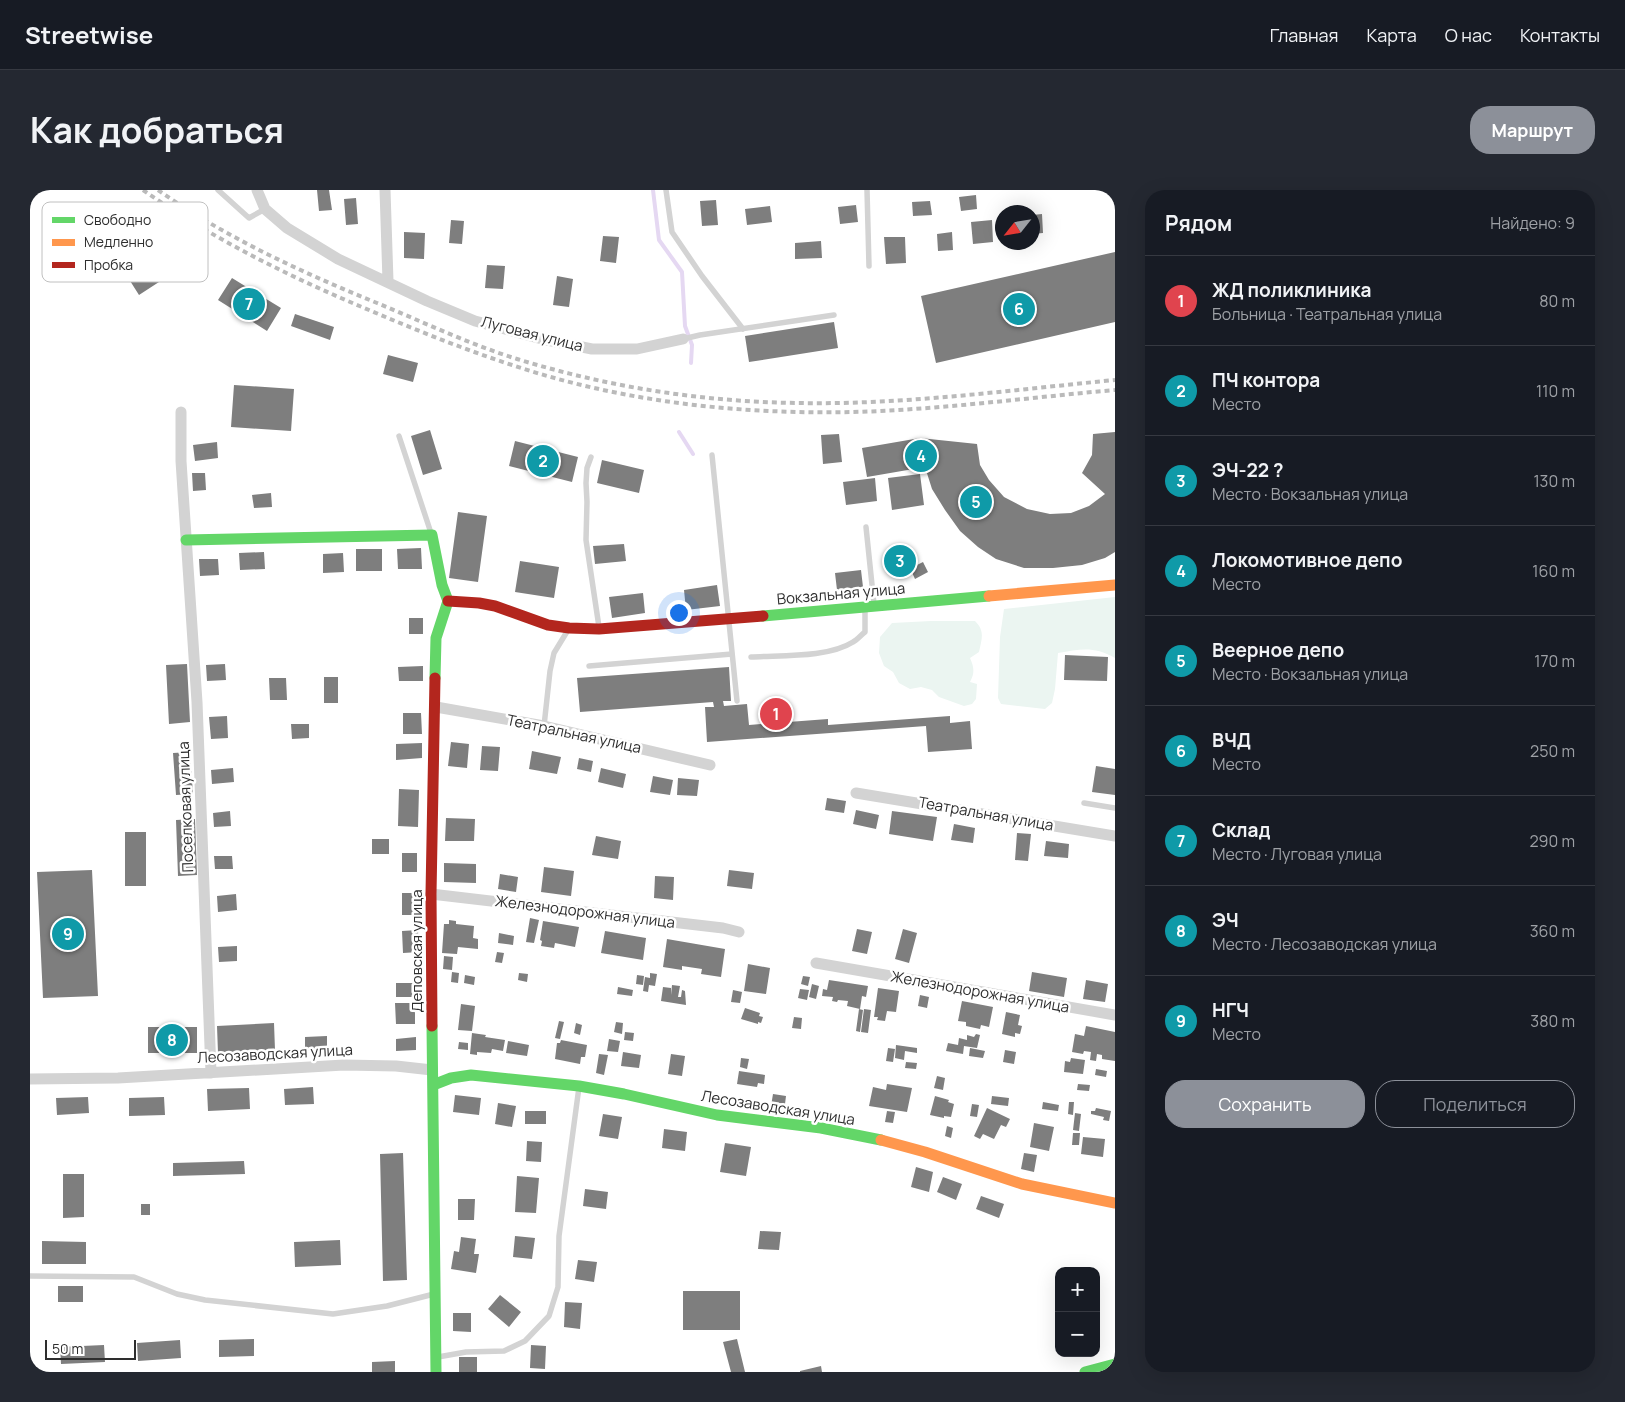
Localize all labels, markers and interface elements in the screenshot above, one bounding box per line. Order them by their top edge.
text: Streetwise [25,18,153,51]
text: Главная [1270,23,1339,47]
text: Карта [1367,23,1417,47]
text: О нас [1445,23,1492,47]
text: Контакты [1520,23,1600,47]
text: Как добраться [30,106,284,154]
button: Маршрут [1470,106,1595,154]
legend [42,202,208,282]
north arrow [995,205,1040,250]
text: Рядом [1165,209,1232,237]
text: Свободно [84,210,151,229]
text: Найдено: 9 [1490,212,1575,234]
text: Медленно [84,232,153,251]
text: Пробка [84,255,133,274]
text: ЖД поликлиника [1212,277,1371,303]
pin: 7 [233,285,265,323]
pin: 6 [1003,290,1035,328]
text: 1 [1177,290,1185,312]
text: 80 m [1539,290,1575,312]
text: Больница · Театральная улица [1212,303,1442,325]
street label: Луговая улица [479,311,585,356]
text: ПЧ контора [1212,367,1320,393]
text: 2 [1176,380,1186,402]
text: 110 m [1536,380,1575,402]
text: Место [1212,393,1261,415]
pin: 4 [905,437,937,475]
pin: 2 [527,442,559,480]
text: ЭЧ-22 ? [1212,457,1283,483]
text: 3 [1176,470,1186,492]
text: 130 m [1533,470,1575,492]
pin: 5 [960,483,992,521]
text: Место · Вокзальная улица [1212,483,1408,505]
pin: 3 [884,542,916,580]
text: Локомотивное депо [1212,547,1402,573]
text: 4 [1176,560,1186,582]
text: 160 m [1532,560,1575,582]
text: Место [1212,573,1261,595]
street label: Вокзальная улица [776,577,906,610]
your location [666,600,692,626]
text: Веерное депо [1212,637,1344,663]
text: 5 [1176,650,1186,672]
text: 170 m [1534,650,1575,672]
text: Место · Вокзальная улица [1212,663,1408,685]
pin: 1 [760,695,792,733]
street label: Театральная улица [505,709,643,758]
text: ВЧД [1212,727,1251,753]
text: 6 [1176,740,1186,762]
text: 250 m [1530,740,1575,762]
street label: Поселковая улица [173,741,198,873]
text: Место [1212,753,1261,775]
street label: Театральная улица [917,791,1055,836]
text: Склад [1212,817,1271,843]
text: 7 [1177,830,1185,852]
text: 290 m [1529,830,1575,852]
text: Место · Луговая улица [1212,843,1382,865]
street label: Деповская улица [406,889,427,1013]
street label: Железнодорожная улица [494,890,676,933]
text: ЭЧ [1212,907,1239,933]
pin: 9 [52,915,84,953]
text: 8 [1176,920,1186,942]
text: 360 m [1530,920,1575,942]
text: Место · Лесозаводская улица [1212,933,1437,955]
street label: Железнодорожная улица [889,965,1071,1018]
text: НГЧ [1212,997,1249,1023]
text: 9 [1176,1010,1186,1032]
text: 380 m [1530,1010,1575,1032]
pin: 8 [156,1021,188,1059]
text: Место [1212,1023,1261,1045]
street label: Лесозаводская улица [197,1039,353,1068]
button: Сохранить [1165,1080,1365,1128]
button: Поделиться [1375,1080,1575,1128]
street label: Лесозаводская улица [700,1085,857,1130]
map controls [1055,1267,1100,1357]
button: + [1055,1267,1100,1312]
button: − [1055,1312,1100,1357]
scale bar [45,1337,136,1360]
text: 50 m [52,1339,83,1358]

